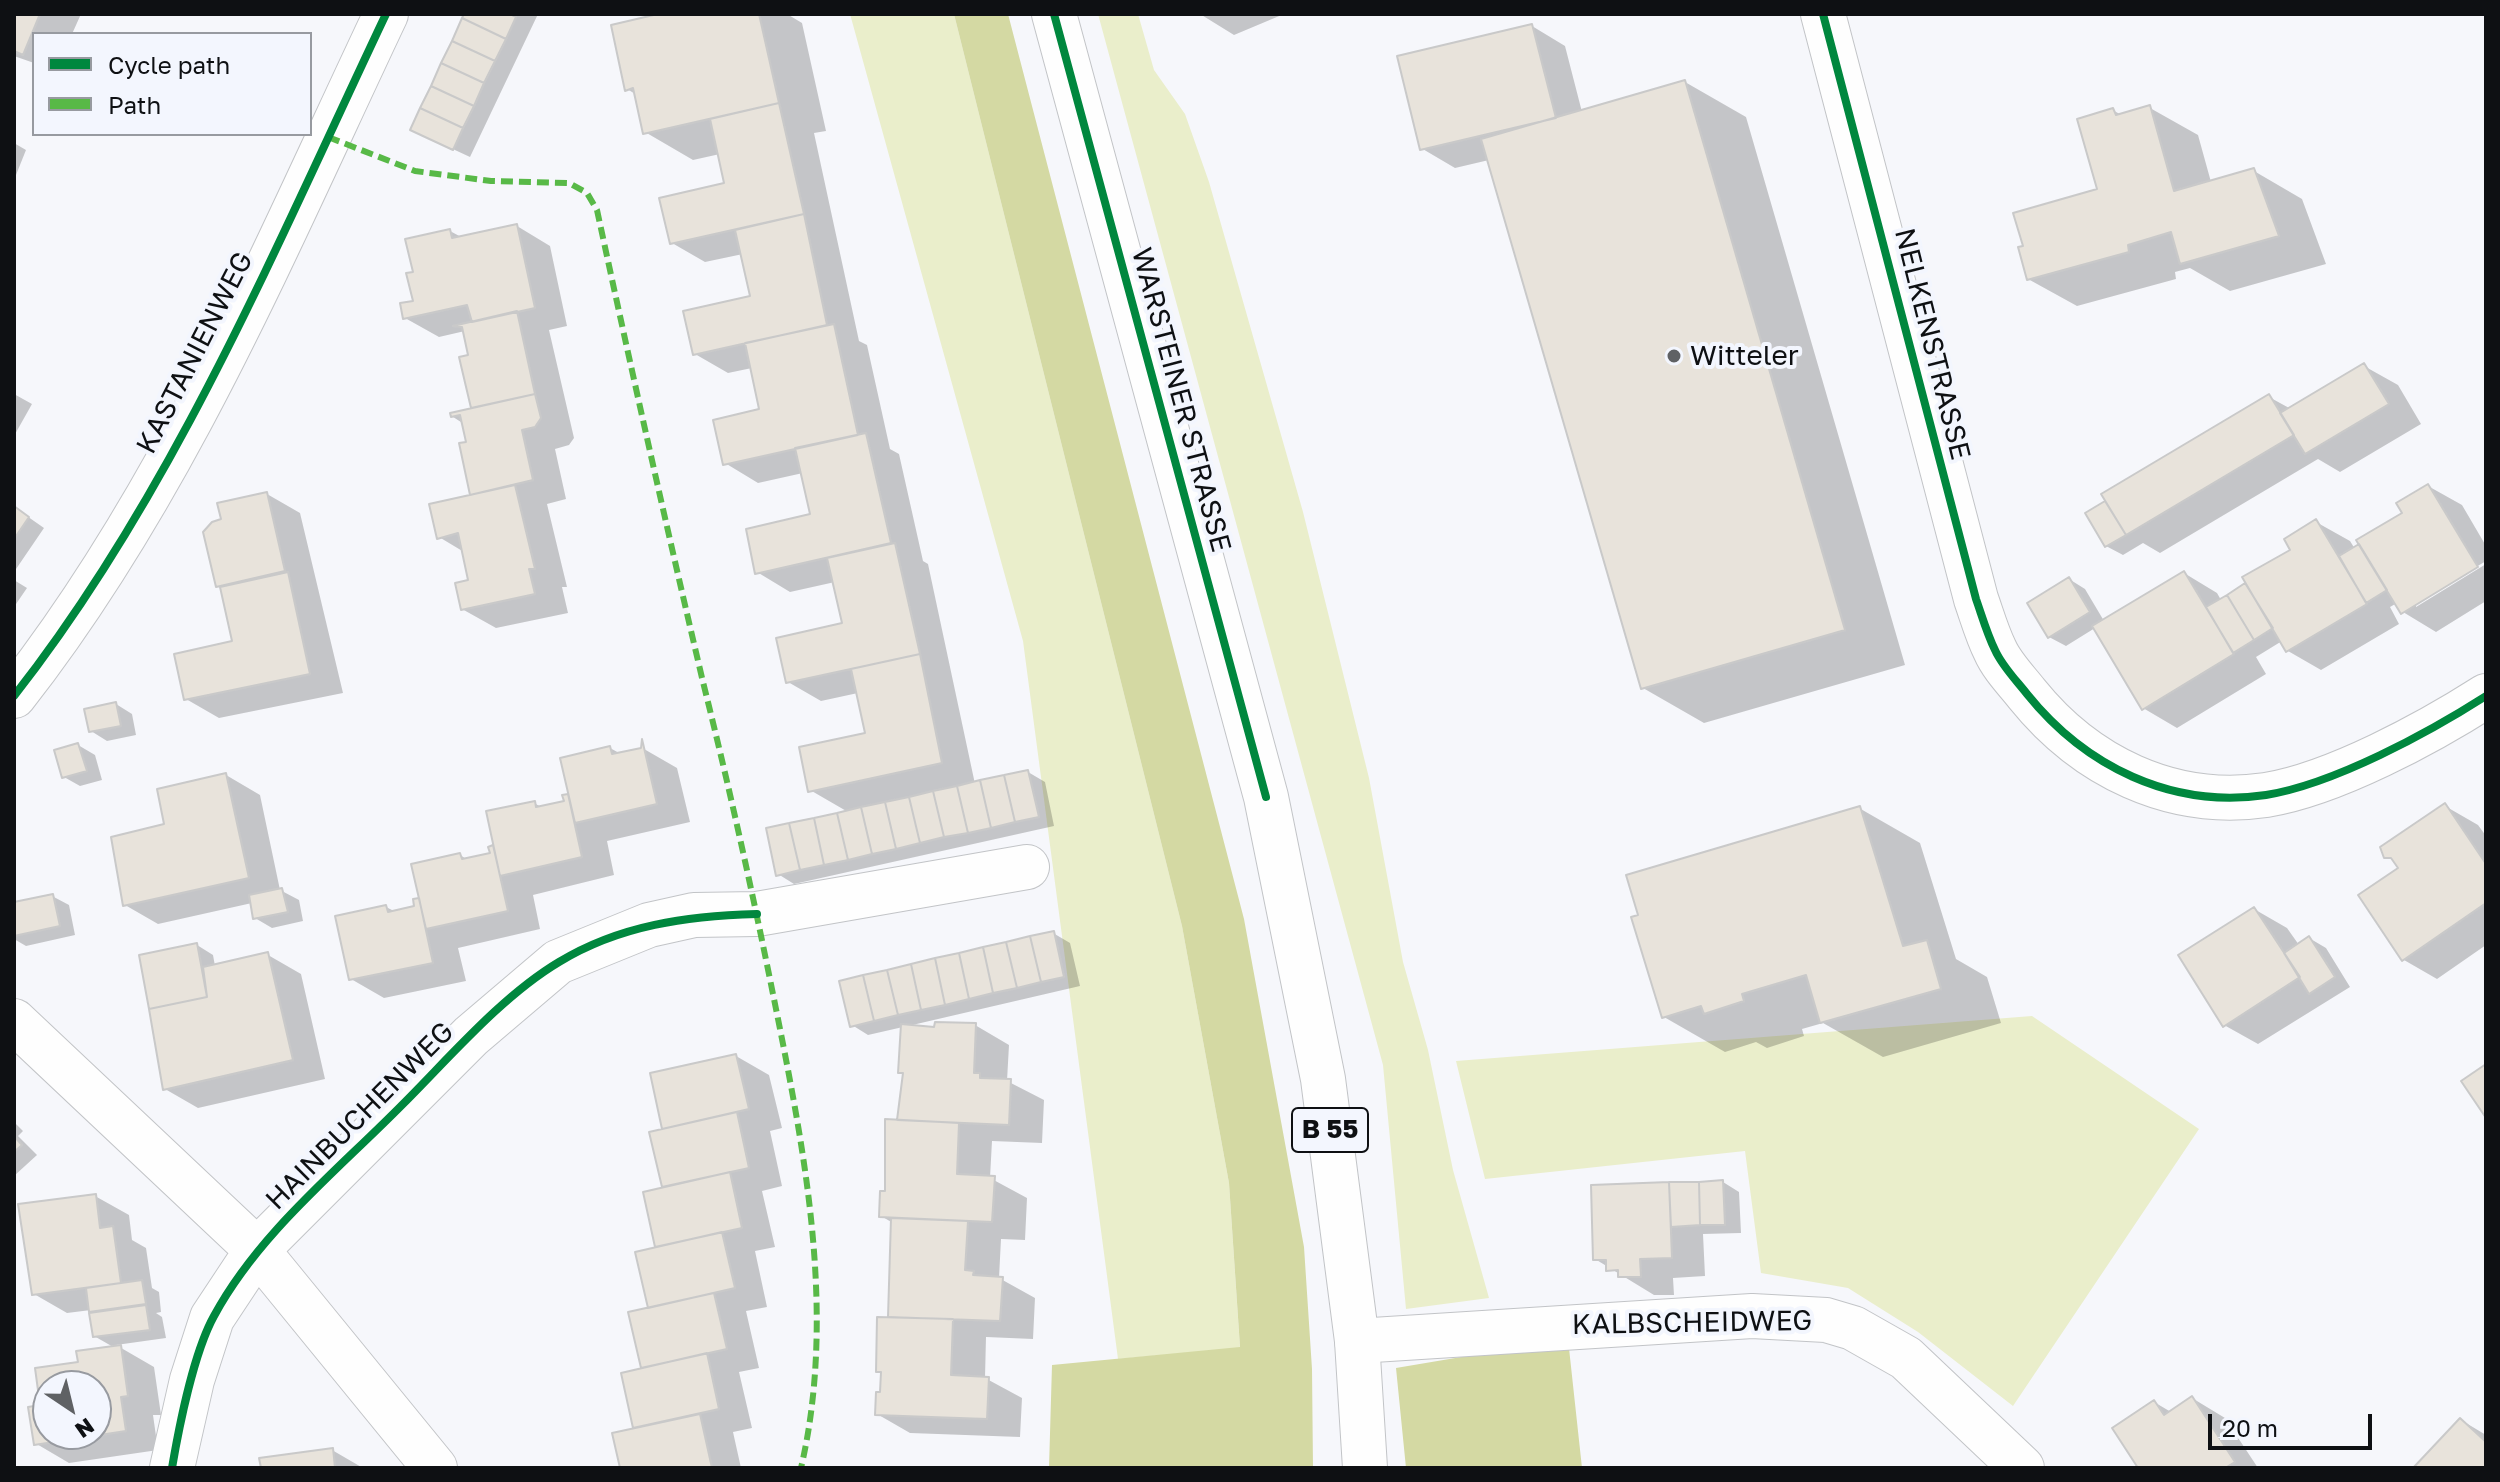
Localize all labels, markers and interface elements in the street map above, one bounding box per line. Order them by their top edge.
legend [32,32,312,136]
text: Cycle path [108,50,230,79]
text: Path [108,90,161,119]
street label: NELKENSTRASSE [1887,225,1977,463]
street label: WARSTEINER STRASSE [1124,244,1238,556]
street label: KASTANIENWEG [130,247,260,459]
place label: Witteler [1690,339,1799,373]
marker: Witteler [1665,347,1683,365]
street label: HAINBUCHENWEG [259,1015,461,1217]
road number: B 55 [1292,1108,1368,1152]
street label: KALBSCHEIDWEG [1572,1304,1812,1342]
north arrow [32,1370,112,1450]
scale bar [2212,1398,2376,1448]
text: N [70,1413,100,1444]
text: 20 m [2222,1413,2278,1442]

